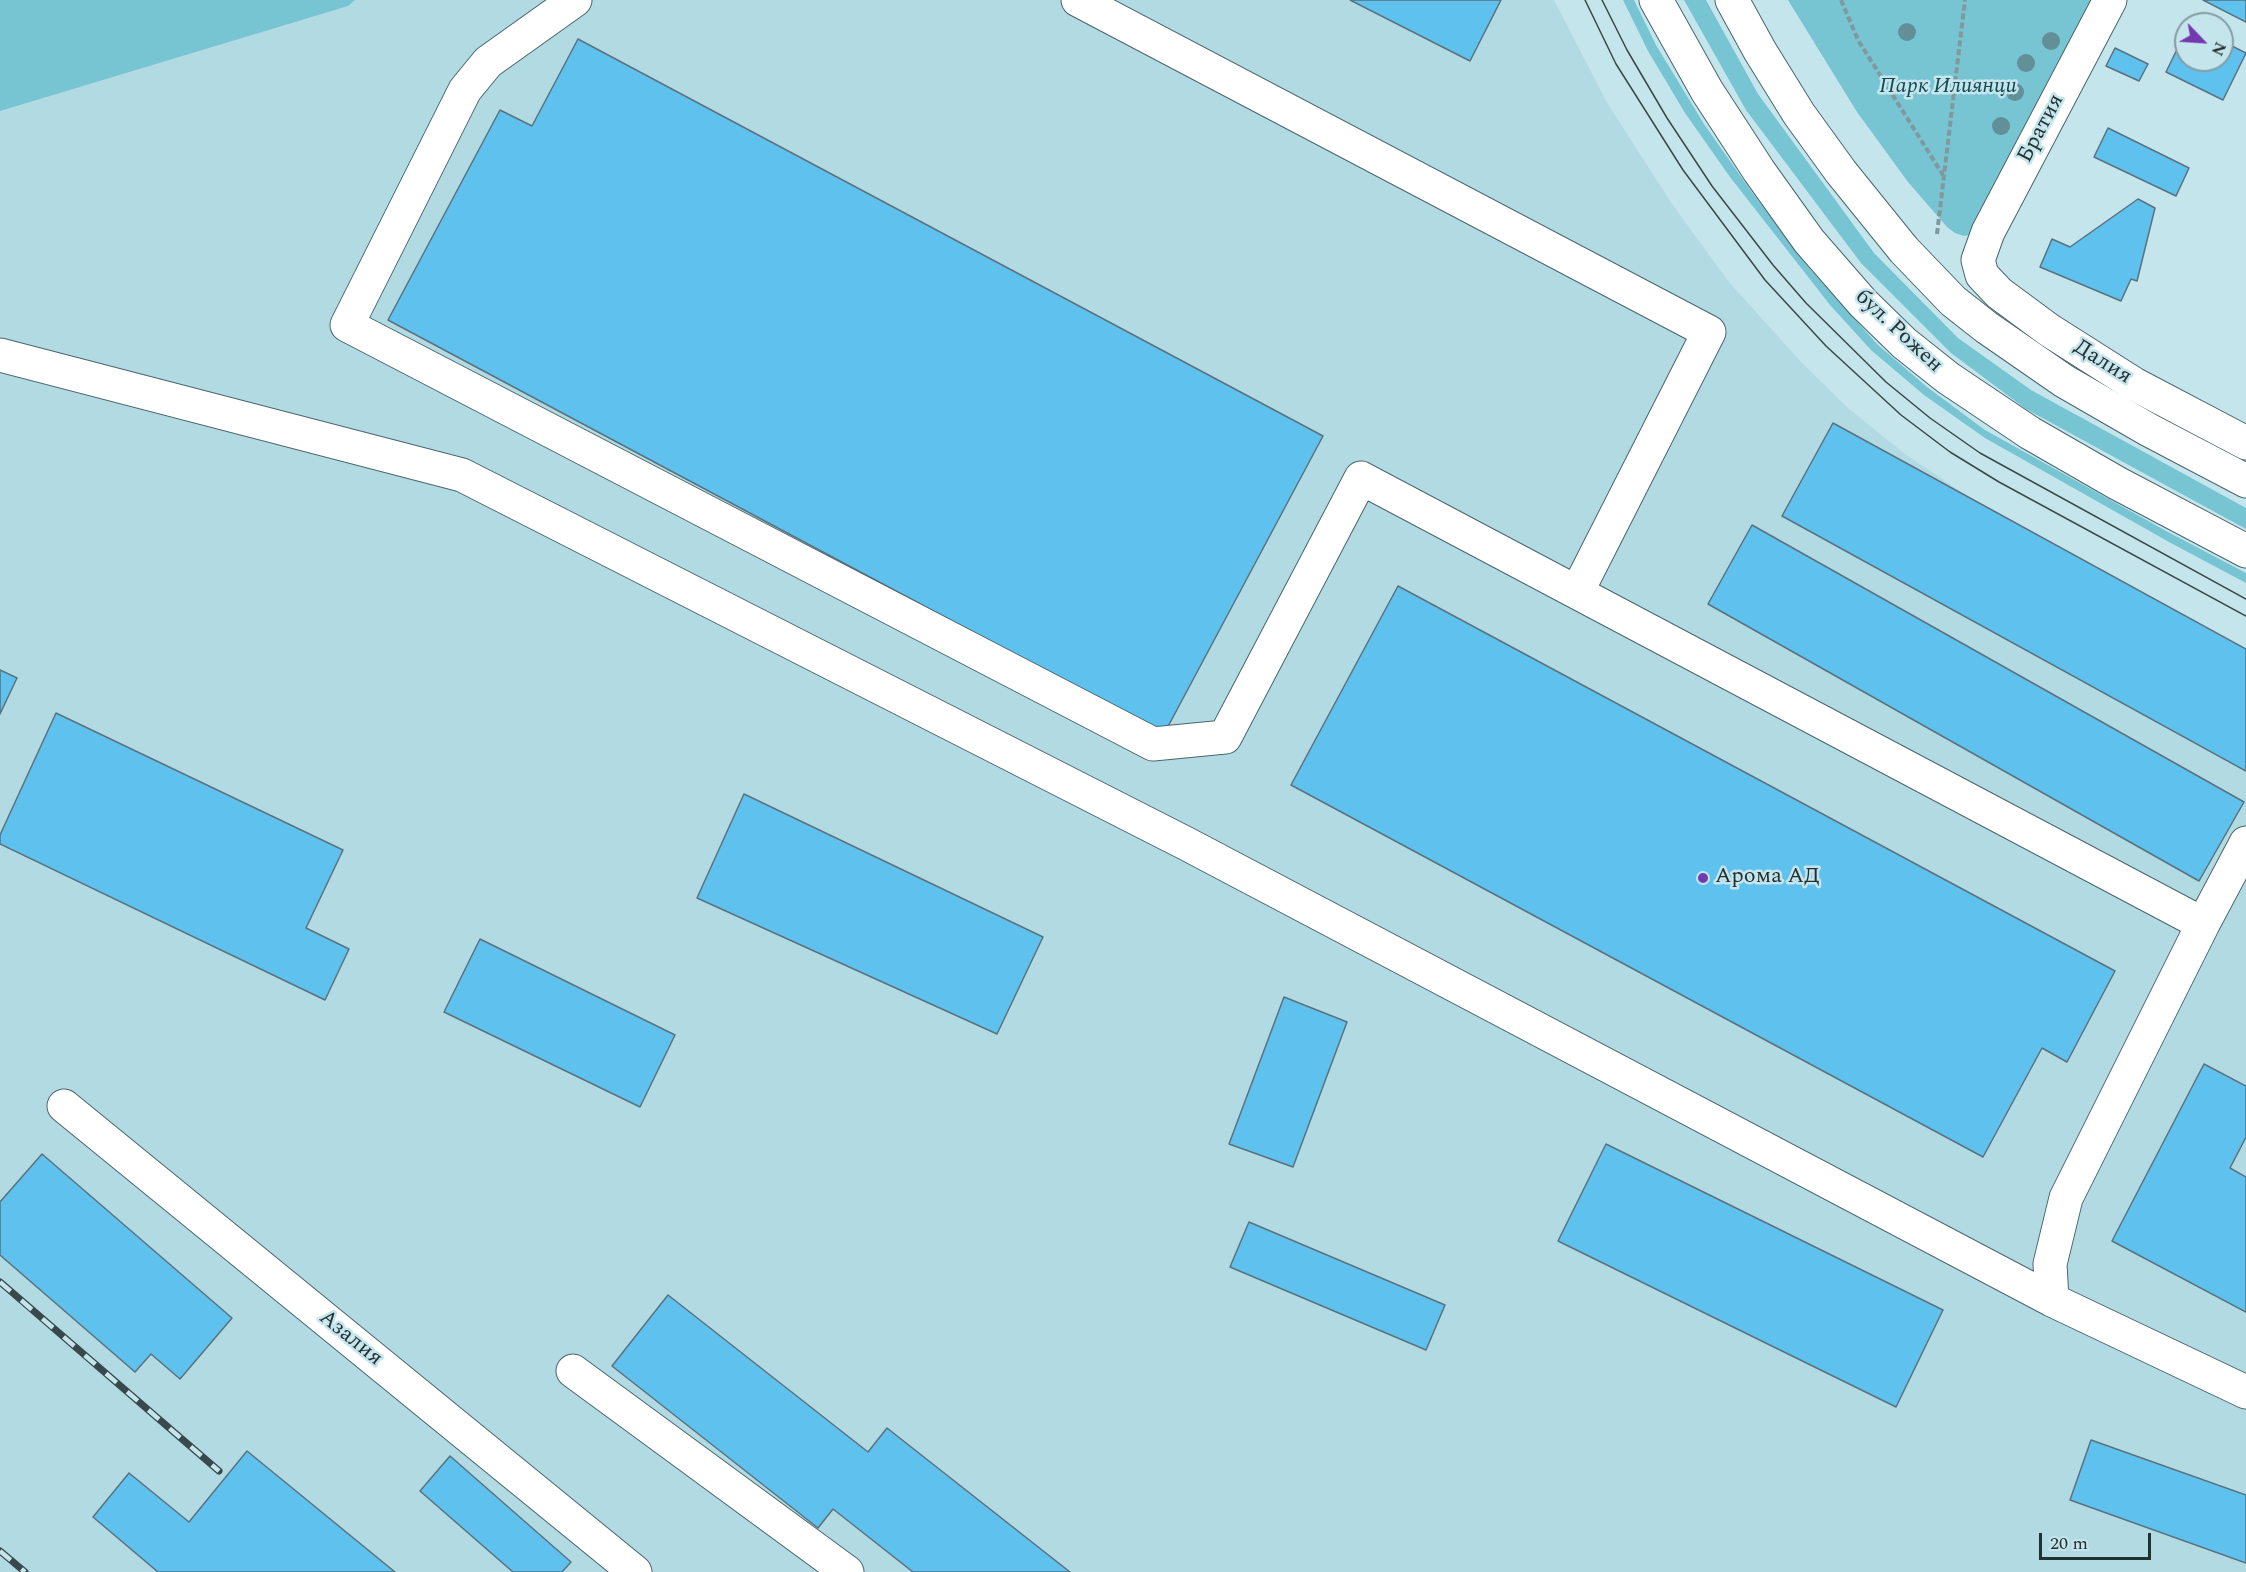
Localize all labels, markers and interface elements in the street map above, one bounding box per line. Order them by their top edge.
north arrow [2174,12,2234,72]
text: N [2205,38,2232,60]
park label: Парк Илиянци [1879,75,2017,101]
street label: Братия [2013,90,2071,168]
street label: бул. Рожен [1849,285,1947,379]
street label: Далия [2068,335,2136,391]
place label: Арома АД [1715,865,1820,891]
marker: Арома АД [1696,871,1710,885]
street label: Азалия [313,1305,387,1373]
scale bar [2042,1521,2154,1559]
text: 20 m [2050,1530,2088,1557]

